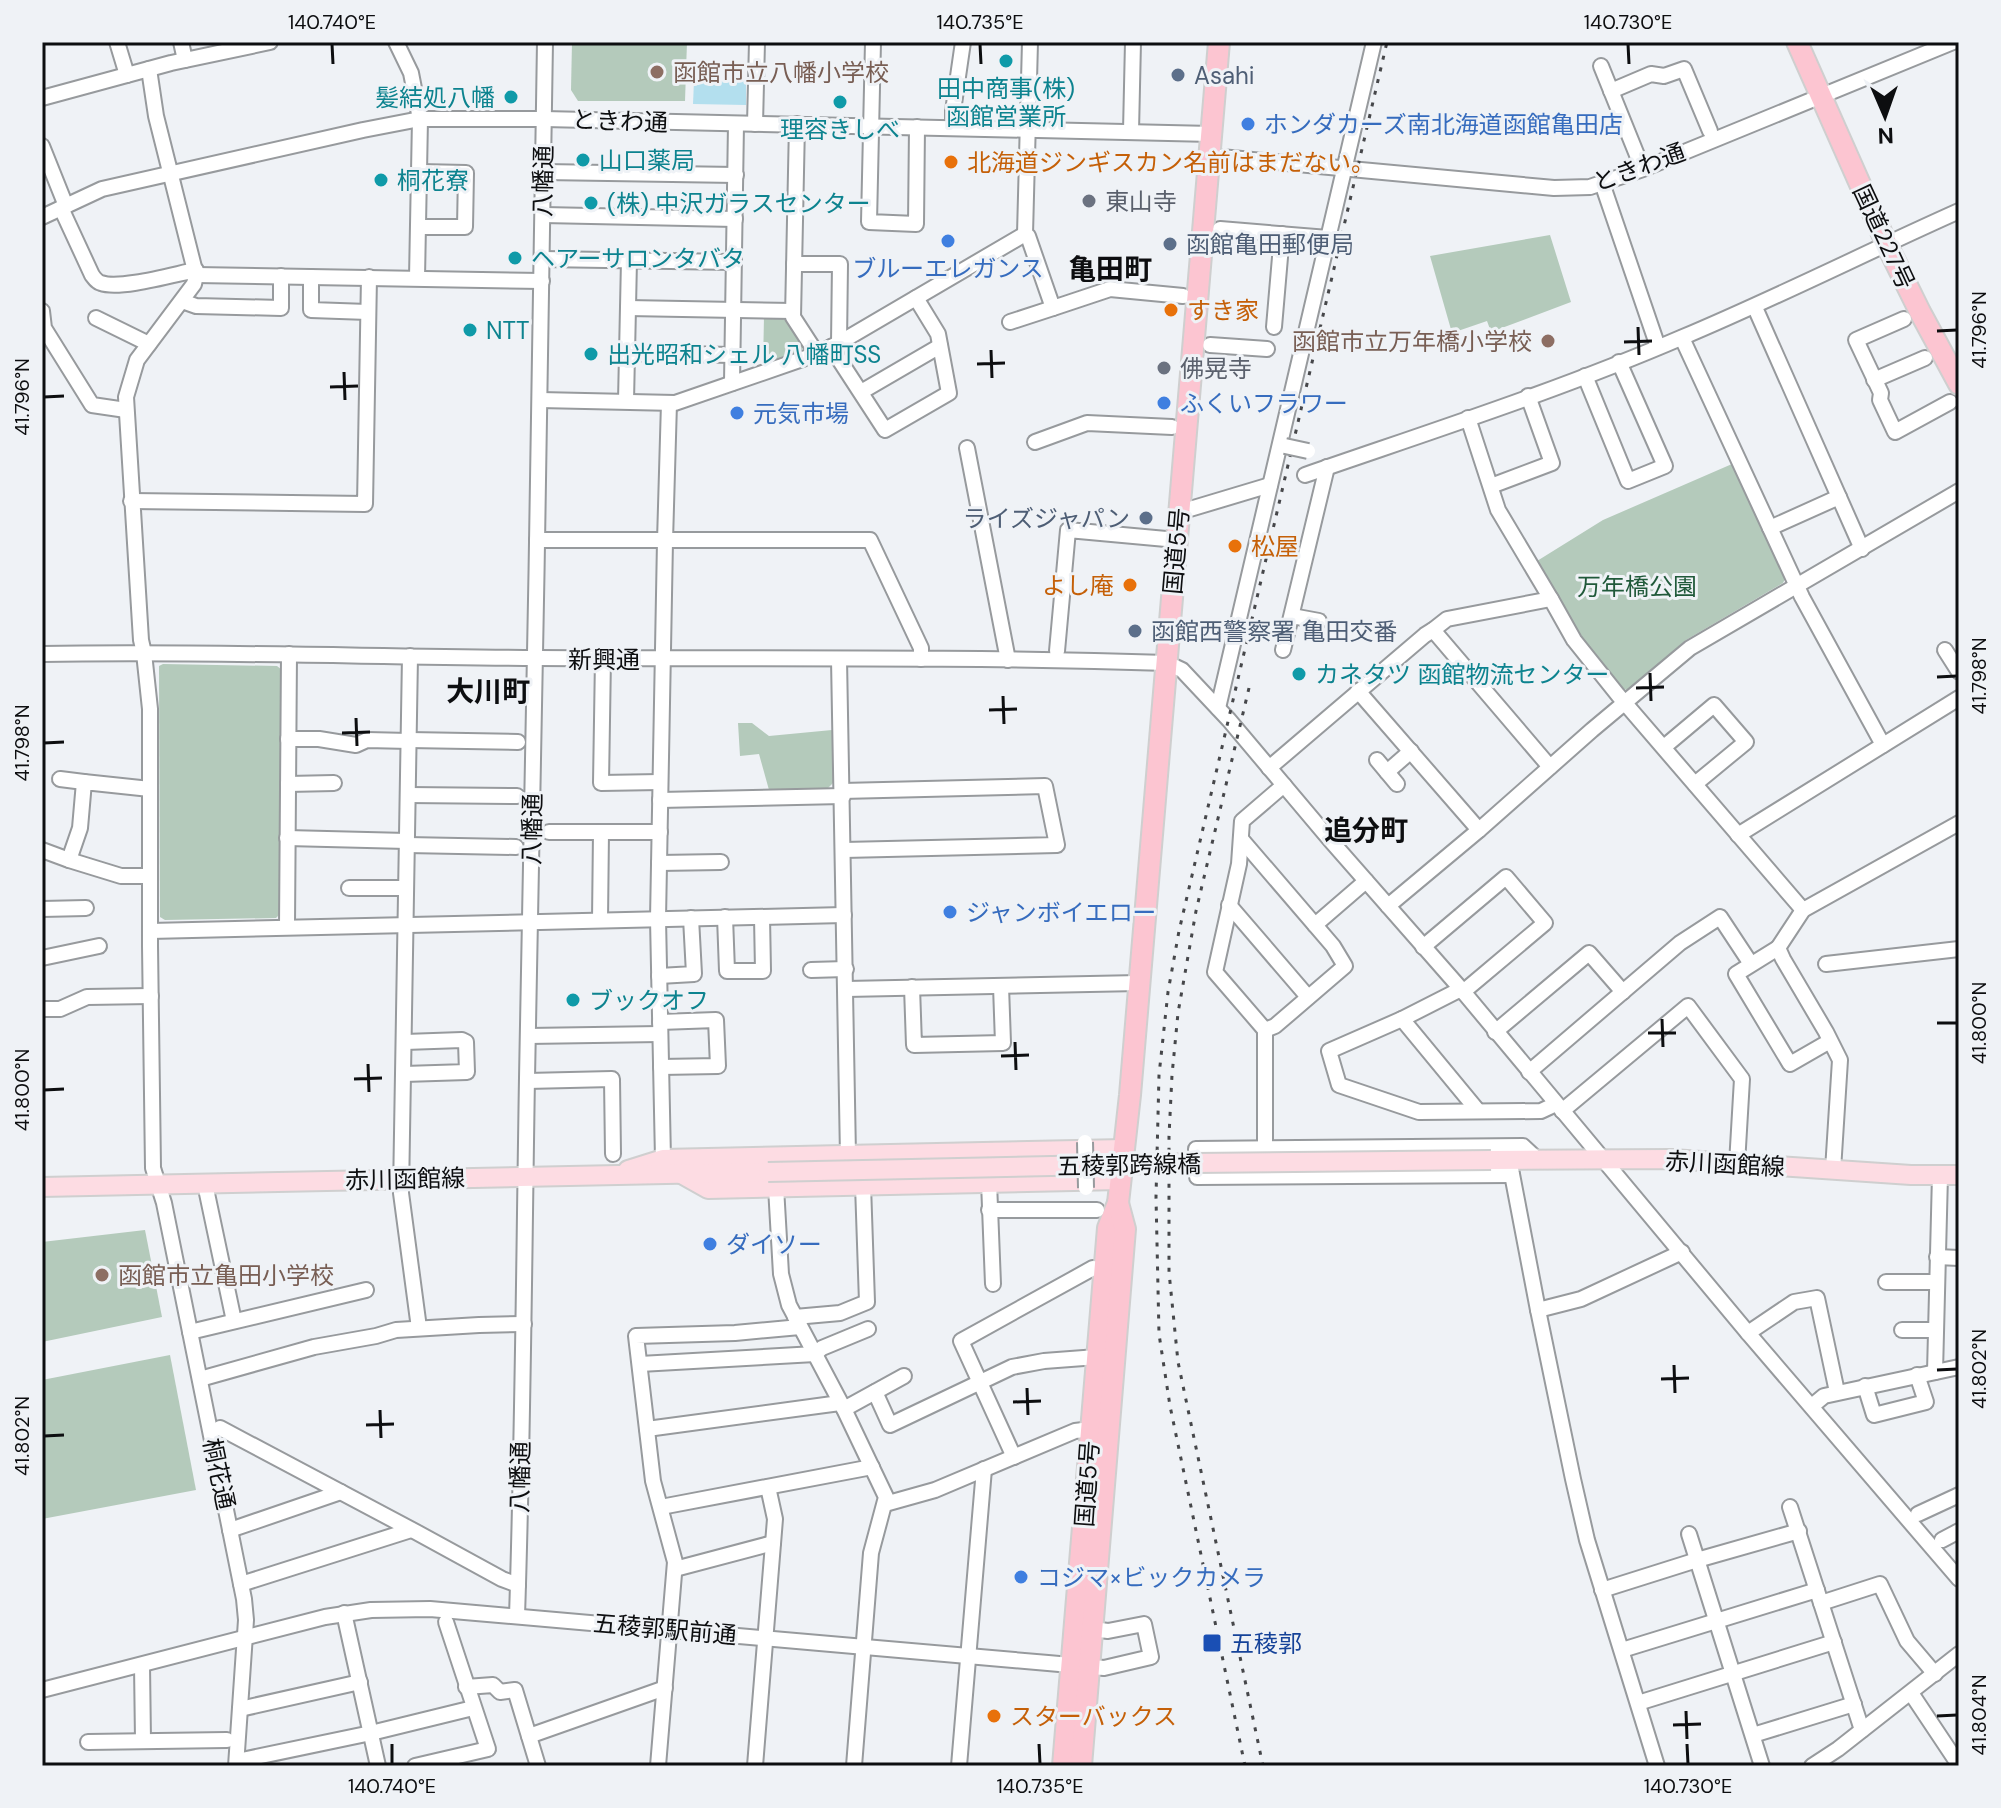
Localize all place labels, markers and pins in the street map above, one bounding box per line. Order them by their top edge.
marker: 田中商事(株) 函館営業所 [997,52,1015,70]
place label: 函館市立八幡小学校 [673,57,889,88]
place label: Asahi [1194,60,1255,91]
marker: 函館市立八幡小学校 [648,63,666,81]
marker: Asahi [1169,66,1187,84]
place label: 田中商事(株) 函館営業所 [937,73,1075,132]
place label: 髪結処八幡 [375,82,495,113]
marker: 髪結処八幡 [502,88,520,106]
marker: 理容きしべ [831,93,849,111]
place label: ホンダカーズ南北海道函館亀田店 [1264,109,1623,140]
place label: 理容きしべ [780,114,900,145]
marker: ホンダカーズ南北海道函館亀田店 [1239,115,1257,133]
place label: 山口薬局 [599,145,695,176]
place label: 北海道ジンギスカン名前はまだない。 [967,147,1375,178]
marker: 山口薬局 [574,151,592,169]
marker: 北海道ジンギスカン名前はまだない。 [942,153,960,171]
place label: 桐花寮 [397,165,469,196]
marker: 桐花寮 [372,171,390,189]
place label: 東山寺 [1105,186,1177,217]
place label: (株) 中沢ガラスセンター [607,188,871,219]
marker: 東山寺 [1080,192,1098,210]
marker: (株) 中沢ガラスセンター [582,194,600,212]
place label: 函館亀田郵便局 [1186,229,1354,260]
marker: ブルーエレガンス [939,232,957,250]
marker: 函館亀田郵便局 [1161,235,1179,253]
place label: ヘアーサロンタバタ [531,243,745,274]
marker: ヘアーサロンタバタ [506,249,524,267]
place label: ブルーエレガンス [852,253,1044,284]
place label: すき家 [1187,295,1259,326]
marker: すき家 [1162,301,1180,319]
place label: NTT [486,315,530,346]
marker: NTT [461,321,479,339]
place label: 函館市立万年橋小学校 [1292,326,1532,357]
marker: 函館市立万年橋小学校 [1539,332,1557,350]
place label: 出光昭和シェル 八幡町SS [607,339,881,370]
marker: 出光昭和シェル 八幡町SS [582,345,600,363]
place label: 佛晃寺 [1180,353,1252,384]
marker: 佛晃寺 [1155,359,1173,377]
place label: ふくいフラワー [1180,388,1348,419]
marker: ふくいフラワー [1155,394,1173,412]
place label: 元気市場 [753,398,849,429]
marker: 元気市場 [728,404,746,422]
place label: ライズジャパン [963,503,1130,534]
marker: ライズジャパン [1137,509,1155,527]
place label: 松屋 [1251,531,1299,562]
marker: 松屋 [1226,537,1244,555]
place label: よし庵 [1042,570,1114,601]
marker: よし庵 [1121,576,1139,594]
place label: 函館西警察署 亀田交番 [1151,616,1397,647]
marker: 函館西警察署 亀田交番 [1126,622,1144,640]
place label: カネタツ 函館物流センター [1315,659,1609,690]
marker: カネタツ 函館物流センター [1290,665,1308,683]
place label: ジャンボイエロー [966,897,1157,928]
marker: ジャンボイエロー [941,903,959,921]
place label: ブックオフ [589,985,709,1016]
marker: ブックオフ [564,991,582,1009]
place label: ダイソー [726,1229,822,1260]
marker: ダイソー [701,1235,719,1253]
place label: 函館市立亀田小学校 [118,1260,334,1291]
marker: 函館市立亀田小学校 [93,1266,111,1284]
place label: コジマ×ビックカメラ [1037,1562,1266,1593]
marker: コジマ×ビックカメラ [1012,1568,1030,1586]
place label: 五稜郭 [1230,1628,1302,1659]
marker: 五稜郭 [1201,1632,1223,1654]
place label: スターバックス [1010,1701,1177,1732]
marker: スターバックス [985,1707,1003,1725]

